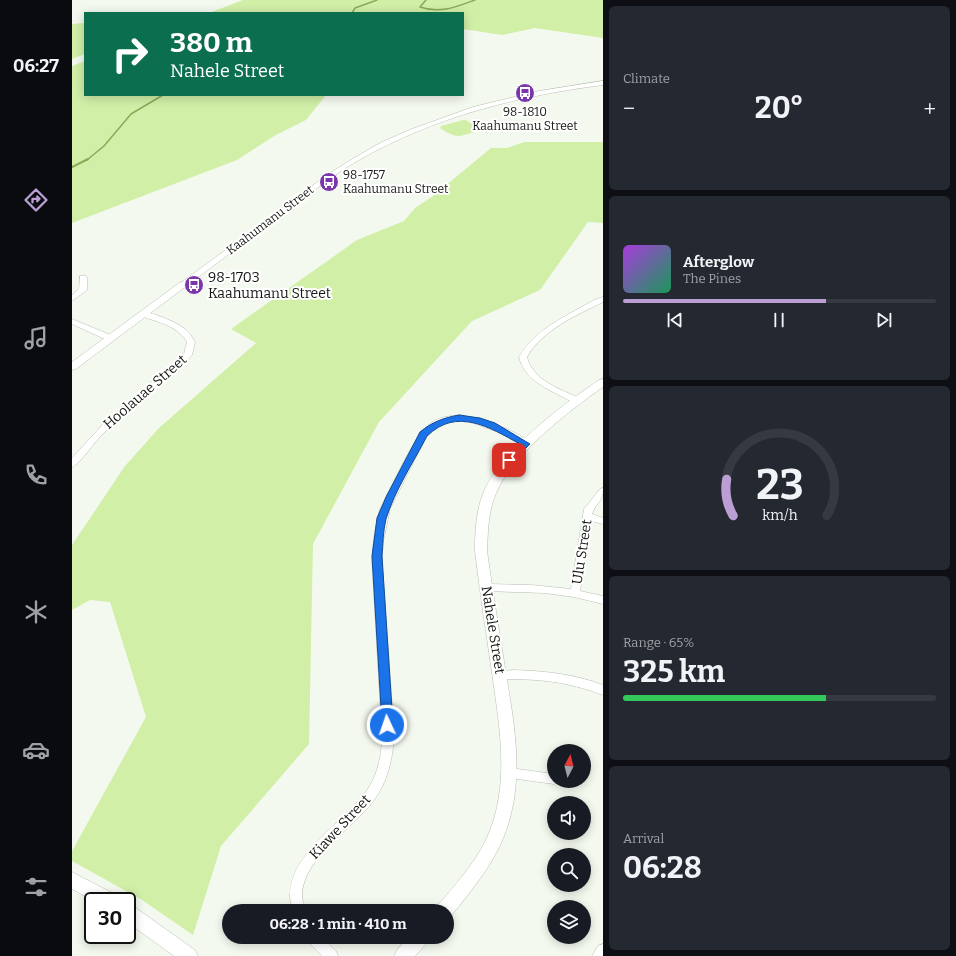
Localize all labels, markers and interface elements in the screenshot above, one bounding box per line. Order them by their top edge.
text: 380 m [170,26,253,59]
icon: right [104,28,156,80]
text: 06:27 [13,55,59,77]
text: Nahele Street [170,60,284,82]
text: Climate [623,71,670,86]
bus stop icon: 98-1810 Kaahumanu Street [514,82,536,104]
text: 20° [755,90,804,126]
text: − [623,95,635,122]
text: + [923,95,936,122]
place label: 98-1810 Kaahumanu Street [472,105,578,133]
place label: 98-1757 Kaahumanu Street [343,168,449,196]
bus stop icon: 98-1757 Kaahumanu Street [318,171,340,193]
street label: Kaahumanu Street [224,182,317,257]
icon: directions [22,186,50,214]
text: Afterglow [683,253,754,271]
place label: 98-1703 Kaahumanu Street [208,269,331,302]
text: The Pines [683,271,741,286]
bus stop icon: 98-1703 Kaahumanu Street [183,274,205,296]
icon: previous [664,309,686,331]
icon: pause [768,309,790,331]
icon: next [873,309,895,331]
icon: music [22,324,50,352]
street label: Hoolauae Street [100,351,190,433]
pin [492,443,526,477]
icon: arrive [498,449,520,471]
text: 23 [756,460,803,510]
icon: phone [22,461,50,489]
text: km/h [762,507,797,524]
street label: Ulu Street [568,518,596,586]
street label: Nahele Street [478,585,508,675]
icon: climate [22,598,50,626]
text: Range · 65% [623,635,694,650]
text: 325 km [623,654,725,690]
position arrow [366,704,408,746]
icon: car [22,736,50,764]
north arrow [547,744,591,788]
map controls [547,744,591,944]
street label: Kiawe Street [306,791,374,863]
button: sound [547,796,591,840]
text: Arrival [623,831,664,846]
button: search [547,848,591,892]
text: 06:28 [623,850,702,886]
icon: filters [22,873,50,901]
speed limit sign: 30 [84,892,136,944]
button: layers [547,900,591,944]
text: 06:28 · 1 min · 410 m [269,915,407,933]

